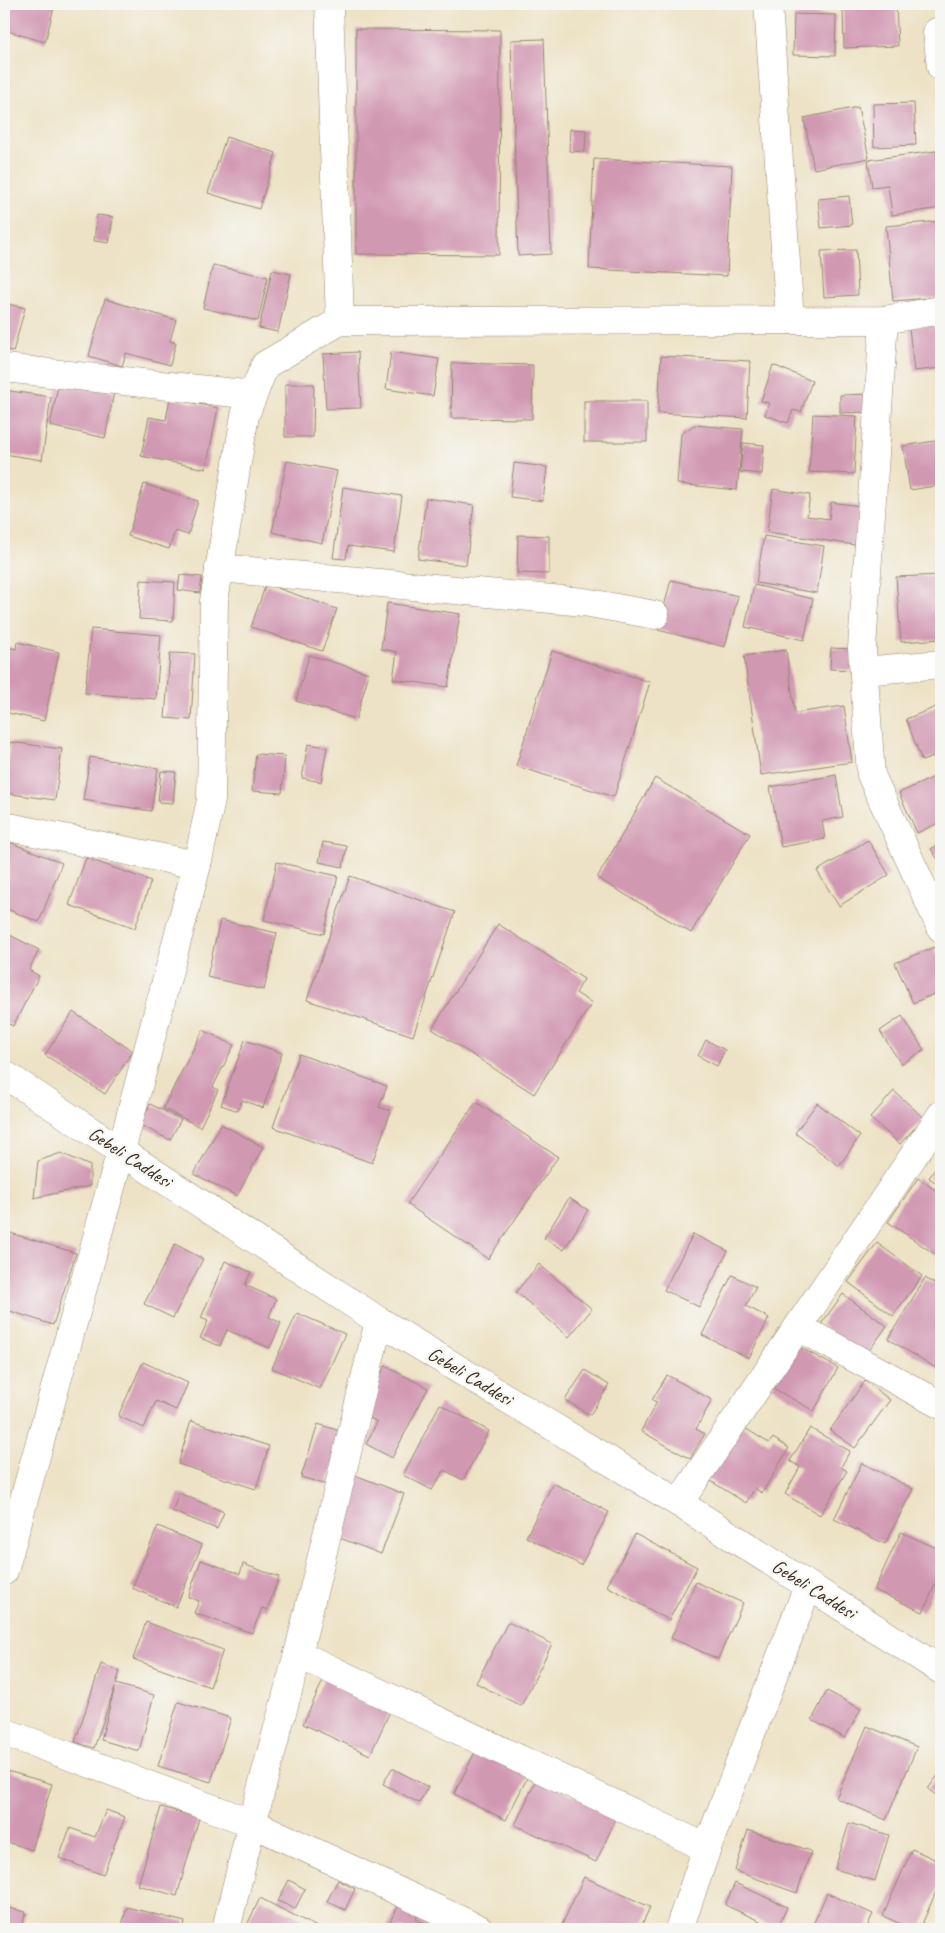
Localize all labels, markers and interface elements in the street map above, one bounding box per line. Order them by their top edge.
street label: Gebeli Caddesi [84,1121,178,1194]
street label: Gebeli Caddesi [423,1341,519,1412]
street label: Gebeli Caddesi [767,1553,863,1626]

